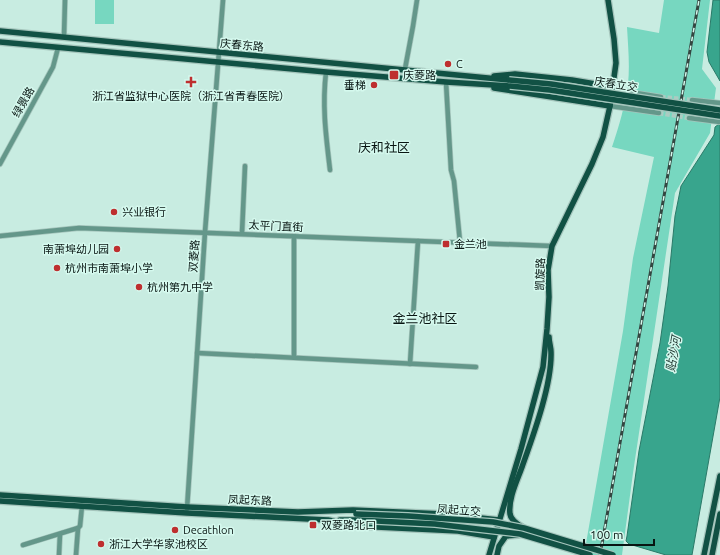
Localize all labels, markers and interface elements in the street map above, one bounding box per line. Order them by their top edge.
street label: 庆春东路 [220,37,264,53]
place label: C [456,58,463,70]
marker: C [443,59,453,69]
marker: 庆菱路 [388,69,400,81]
place label: 庆菱路 [403,69,436,81]
street label: 庆春立交 [593,75,639,93]
marker: 浙江省监狱中心医院（浙江省青春医院） [185,76,197,88]
place label: 垂梯 [344,79,366,91]
marker: 垂梯 [369,80,379,90]
street label: 绿景路 [10,85,36,119]
place label: 浙江省监狱中心医院（浙江省青春医院） [92,90,290,102]
district label: 庆和社区 [358,140,410,154]
place label: 兴业银行 [122,206,166,218]
marker: 兴业银行 [109,207,119,217]
street label: 太平门直街 [248,219,304,233]
place label: 金兰池 [454,238,487,250]
street label: 双菱路 [187,239,201,273]
marker: 金兰池 [441,239,451,249]
place label: 南萧埠幼儿园 [43,243,109,255]
marker: 南萧埠幼儿园 [112,244,122,254]
street label: 凯旋路 [533,257,547,291]
place label: 杭州市南萧埠小学 [65,262,153,274]
marker: 杭州市南萧埠小学 [52,263,62,273]
place label: 杭州第九中学 [147,281,213,293]
marker: 杭州第九中学 [134,282,144,292]
district label: 金兰池社区 [392,311,458,325]
water label: 贴沙河 [663,333,683,373]
street label: 凤起东路 [228,493,272,507]
street label: 凤起立交 [437,502,481,518]
place label: 双菱路北口 [321,519,376,531]
marker: 双菱路北口 [308,520,318,530]
scale bar [584,521,654,547]
place label: Decathlon [183,524,234,536]
marker: Decathlon [170,525,180,535]
text: 100 m [590,528,623,541]
place label: 浙江大学华家池校区 [109,538,208,550]
marker: 浙江大学华家池校区 [96,539,106,549]

